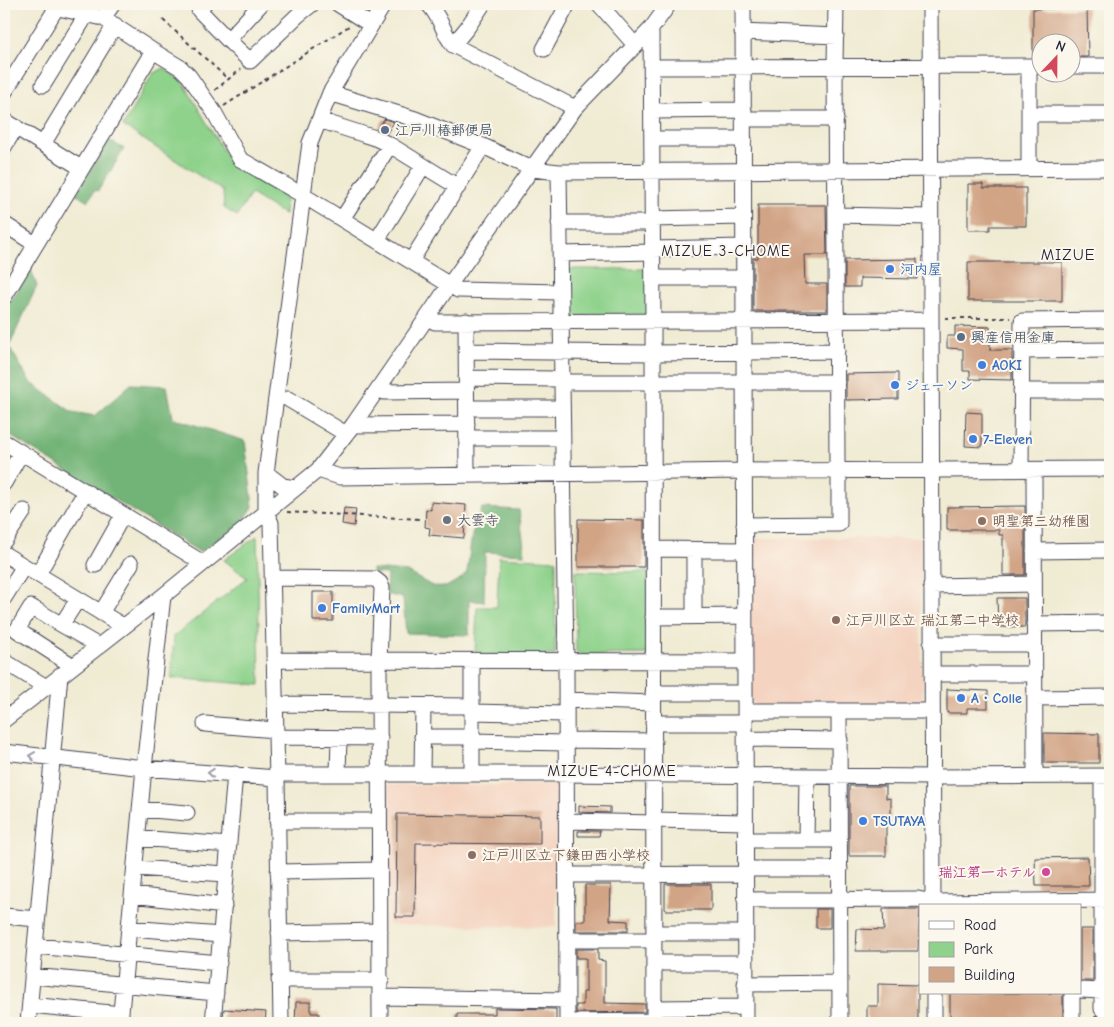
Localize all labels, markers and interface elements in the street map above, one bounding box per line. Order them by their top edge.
north arrow [1032,32,1082,82]
text: N [1053,37,1068,56]
place label: 江戸川椿郵便局 [395,122,493,139]
marker: 江戸川椿郵便局 [379,124,391,136]
district label: MIZUE 3-CHOME [661,242,791,260]
district label: MIZUE [1041,246,1095,264]
place label: 河内屋 [900,261,942,278]
marker: 河内屋 [884,263,896,275]
place label: 興産信用金庫 [971,329,1055,346]
marker: 興産信用金庫 [955,331,967,343]
place label: AOKI [992,357,1022,374]
marker: AOKI [976,359,988,371]
place label: ジェーソン [905,377,973,394]
marker: ジェーソン [889,379,901,391]
place label: 7-Eleven [983,431,1033,448]
marker: 7-Eleven [967,433,979,445]
place label: 大雲寺 [457,512,499,529]
place label: 明聖第三幼稚園 [992,513,1090,530]
marker: 大雲寺 [441,514,453,526]
marker: 明聖第三幼稚園 [976,515,988,527]
place label: FamilyMart [332,600,401,617]
marker: FamilyMart [316,602,328,614]
place label: 江戸川区立 瑞江第二中学校 [846,612,1019,629]
marker: 江戸川区立 瑞江第二中学校 [830,614,842,626]
place label: A・Colle [971,690,1022,707]
marker: A・Colle [955,692,967,704]
one-way arrow [28,751,36,762]
district label: MIZUE 4-CHOME [547,762,677,780]
one-way arrow [207,767,215,778]
place label: TSUTAYA [873,813,925,830]
marker: TSUTAYA [857,815,869,827]
place label: 江戸川区立下鎌田西小学校 [482,847,650,864]
marker: 江戸川区立下鎌田西小学校 [466,849,478,861]
place label: 瑞江第一ホテル [938,864,1036,881]
marker: 瑞江第一ホテル [1040,866,1052,878]
legend [919,904,1082,994]
text: Road [964,916,996,934]
text: Park [964,940,993,958]
text: Building [964,966,1015,984]

